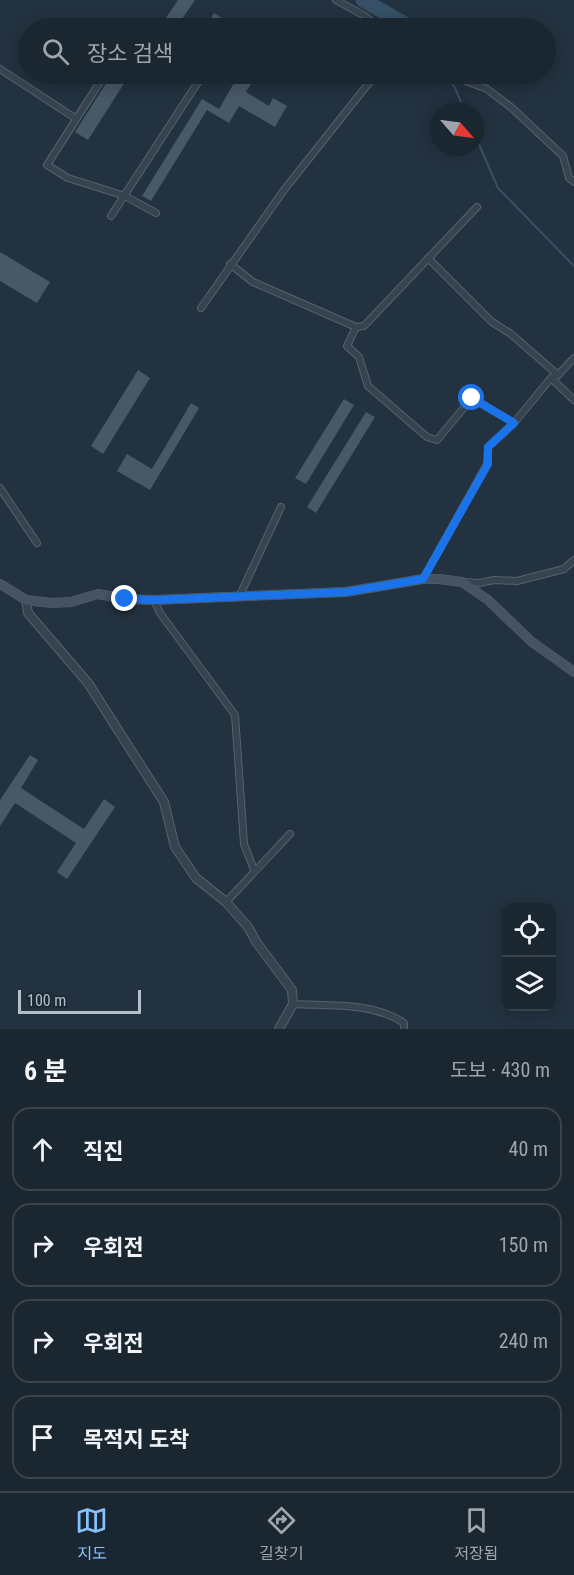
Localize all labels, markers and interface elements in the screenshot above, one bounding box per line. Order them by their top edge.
search box [18,18,556,84]
icon: search [39,35,72,68]
text: 장소 검색 [87,41,173,66]
north arrow [430,102,484,156]
route start [458,384,484,410]
route end [111,585,137,611]
map controls [502,903,556,1011]
button: locate [502,903,556,957]
button: layers [502,957,556,1011]
scale bar [18,987,141,1014]
text: 100 m [27,991,66,1010]
text: 6 분 [24,1056,67,1086]
text: 도보 · 430 m [450,1058,550,1082]
icon: ahead [26,1133,59,1166]
text: 40 m [509,1137,548,1161]
text: 직진 [83,1139,123,1164]
icon: right [26,1229,59,1262]
text: 150 m [499,1233,548,1257]
text: 우회전 [83,1235,144,1260]
icon: right [26,1325,59,1358]
text: 240 m [499,1329,548,1353]
text: 우회전 [83,1331,144,1356]
icon: arrive [26,1421,59,1454]
text: 목적지 도착 [83,1427,189,1452]
tab: 지도 [75,1504,108,1564]
tab: 길찾기 [259,1504,303,1564]
tab: 저장됨 [454,1504,499,1564]

